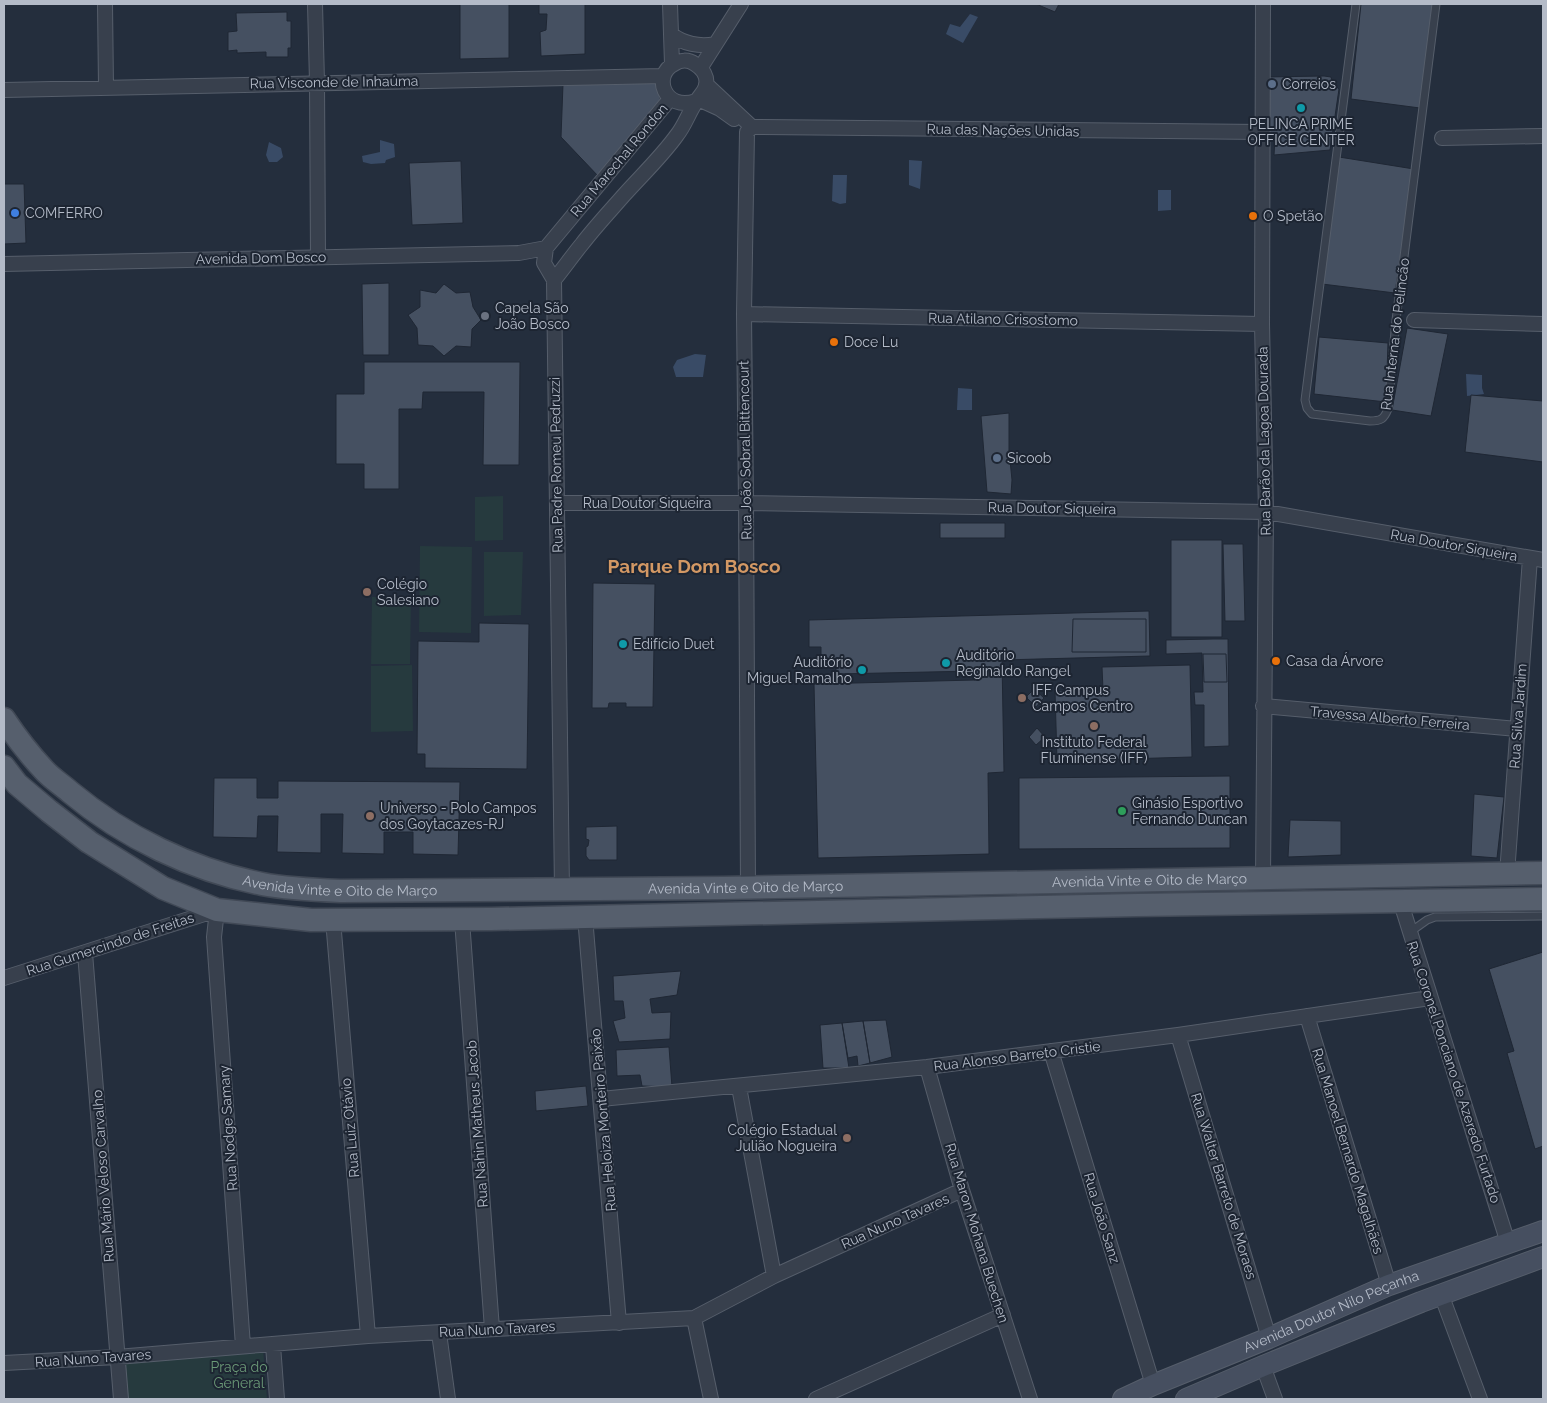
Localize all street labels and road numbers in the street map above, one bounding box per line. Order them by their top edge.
street label: Rua Visconde de Inhaúma [250,73,418,91]
street label: Rua Marechal Rondon [567,100,671,220]
street label: Rua das Nações Unidas [926,121,1080,139]
street label: Avenida Dom Bosco [196,249,326,267]
street label: Rua Interna do Pelincão [1378,257,1412,411]
street label: Rua Atilano Crisostomo [928,310,1078,328]
street label: Rua Barão da Lagoa Dourada [1254,346,1274,536]
street label: Rua João Sobral Bittencourt [735,360,755,540]
street label: Rua Padre Romeu Pedruzzi [546,377,566,553]
street label: Rua Doutor Siqueira [583,495,711,511]
street label: Rua Doutor Siqueira [988,499,1116,517]
street label: Rua Doutor Siqueira [1389,526,1519,564]
street label: Rua Silva Jardim [1506,663,1530,769]
street label: Travessa Alberto Ferreira [1310,703,1470,733]
street label: Avenida Vinte e Oito de Março [1052,870,1247,890]
street label: Avenida Vinte e Oito de Março [241,872,437,899]
street label: Avenida Vinte e Oito de Março [648,878,843,897]
street label: Rua Gumercindo de Freitas [24,909,196,979]
street label: Rua Coronel Ponciano de Azeredo Furtado [1404,939,1504,1205]
street label: Rua Heloiza Monteiro Paixão [587,1028,619,1212]
street label: Rua Alonso Barreto Cristie [933,1038,1101,1074]
street label: Rua Nahin Matheus Jacob [463,1039,491,1208]
street label: Rua Manoel Bernardo Magalhães [1309,1046,1387,1256]
street label: Rua Nodge Samary [216,1064,240,1191]
street label: Rua Luiz Otávio [338,1078,362,1178]
street label: Rua Mário Veloso Carvalho [89,1089,117,1263]
street label: Rua Walter Barreto de Moraes [1188,1091,1260,1281]
street label: Rua Maron Mohana Buechen [942,1141,1012,1325]
street label: Rua João Sanz [1081,1171,1123,1265]
street label: Rua Nuno Tavares [839,1190,952,1252]
street label: Avenida Doutor Nilo Peçanha [1241,1267,1421,1355]
street label: Rua Nuno Tavares [438,1318,556,1340]
street label: Rua Nuno Tavares [34,1346,152,1370]

